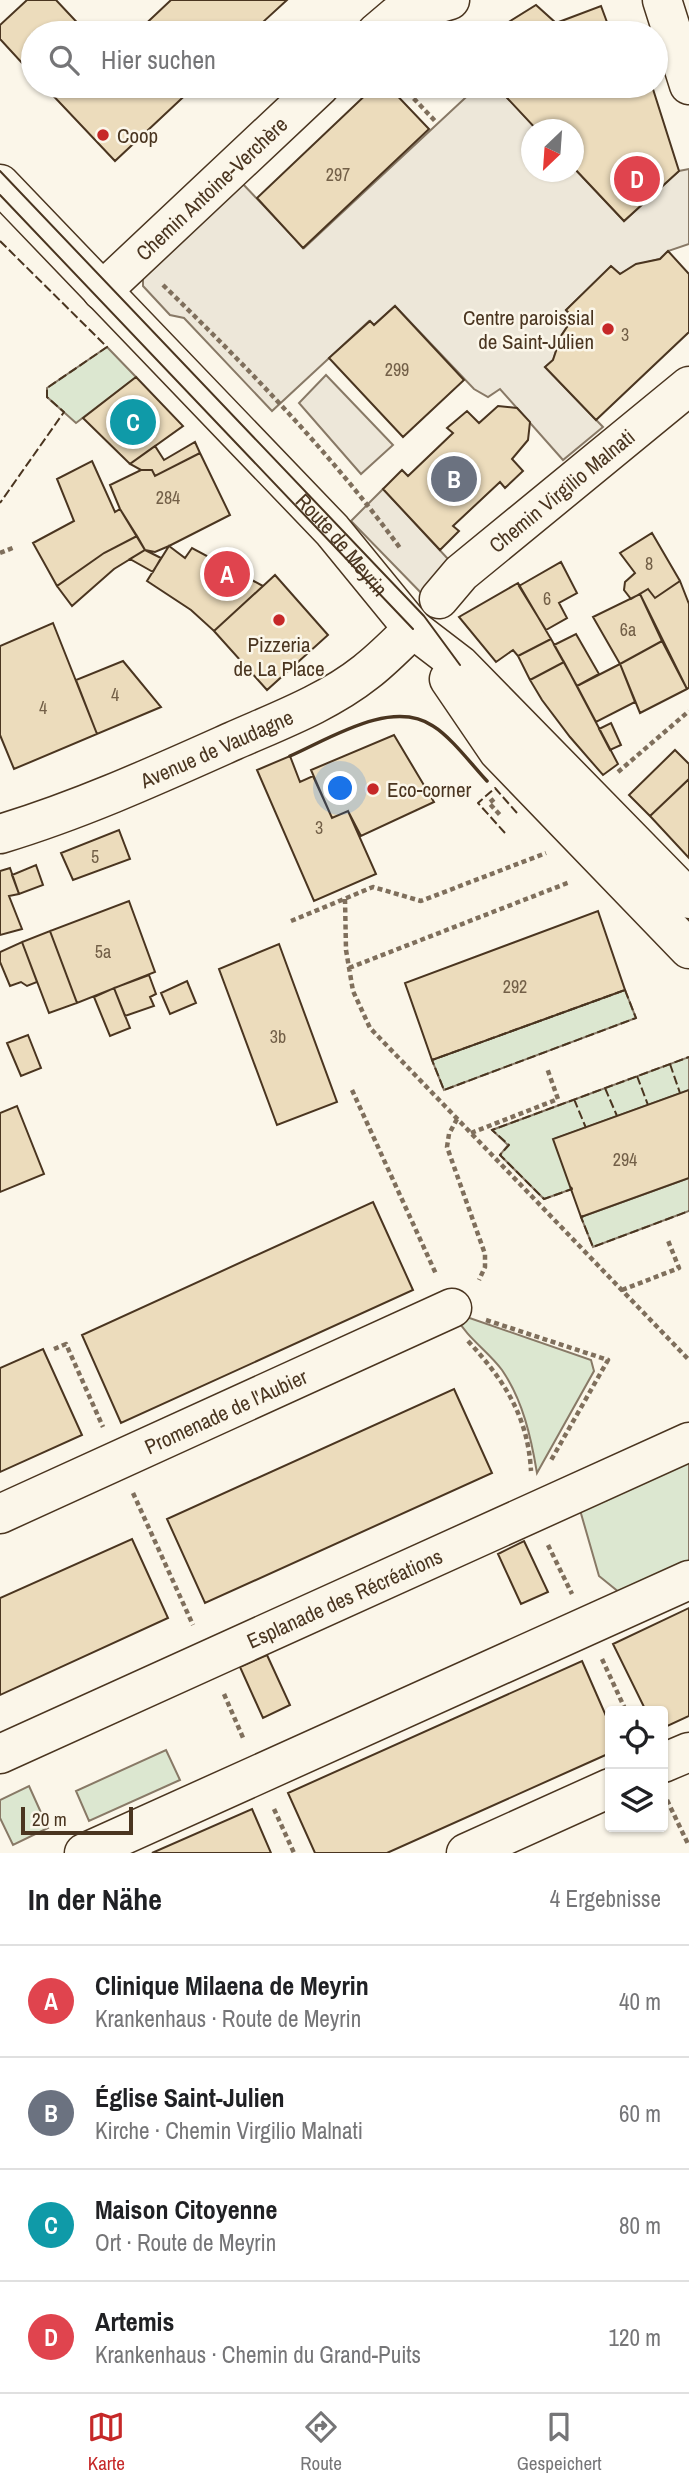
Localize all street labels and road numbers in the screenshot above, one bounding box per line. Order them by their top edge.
street label: Chemin Antoine-Verchère [129,110,293,267]
street label: Chemin Virgilio Malnati [482,422,641,559]
street label: Route de Meyrin [290,487,395,602]
street label: Avenue de Vaudagne [135,702,298,795]
street label: Promenade de l'Aubier [140,1361,312,1461]
street label: Esplanade des Récréations [242,1541,447,1655]

